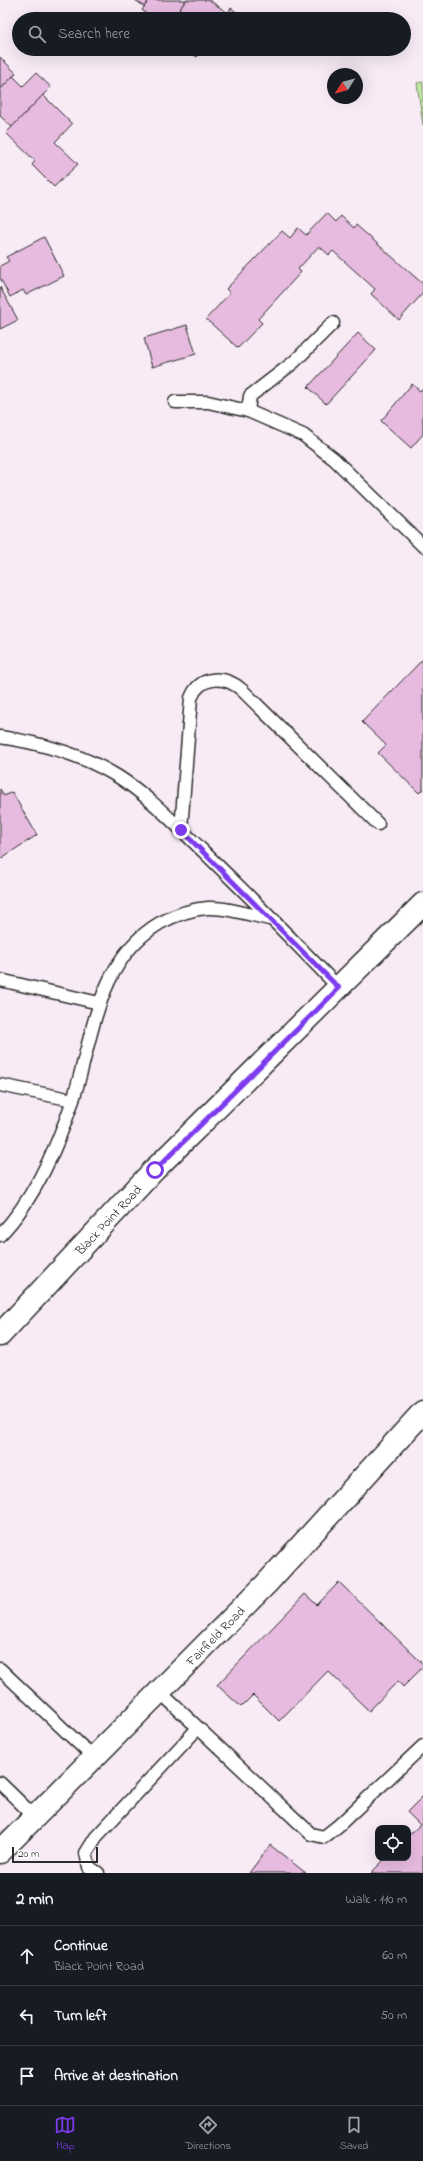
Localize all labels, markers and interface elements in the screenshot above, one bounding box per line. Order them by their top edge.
search box [12,12,411,56]
icon: search [26,23,48,45]
text: Search here [58,23,130,45]
north arrow [327,68,363,104]
route end [172,821,190,839]
route start [146,1161,164,1179]
street label: Black Point Road [71,1181,147,1261]
street label: Fairfield Road [181,1602,250,1671]
map controls [375,1825,411,1861]
button: locate [375,1825,411,1861]
scale bar [12,1845,98,1864]
text: 20 m [18,1846,40,1862]
text: 2 min [16,1887,53,1912]
text: Walk · 110 m [346,1890,407,1909]
text: Continue [54,1935,108,1957]
icon: ahead [16,1945,38,1967]
text: 60 m [382,1946,407,1965]
text: Black Point Road [54,1957,144,1976]
icon: left [16,2005,38,2027]
text: Turn left [54,2005,107,2027]
text: 50 m [381,2006,407,2025]
icon: arrive [16,2065,38,2087]
text: Arrive at destination [54,2065,178,2087]
tab: Map [54,2114,76,2154]
tab: Directions [185,2114,231,2154]
tab: Saved [340,2114,369,2154]

